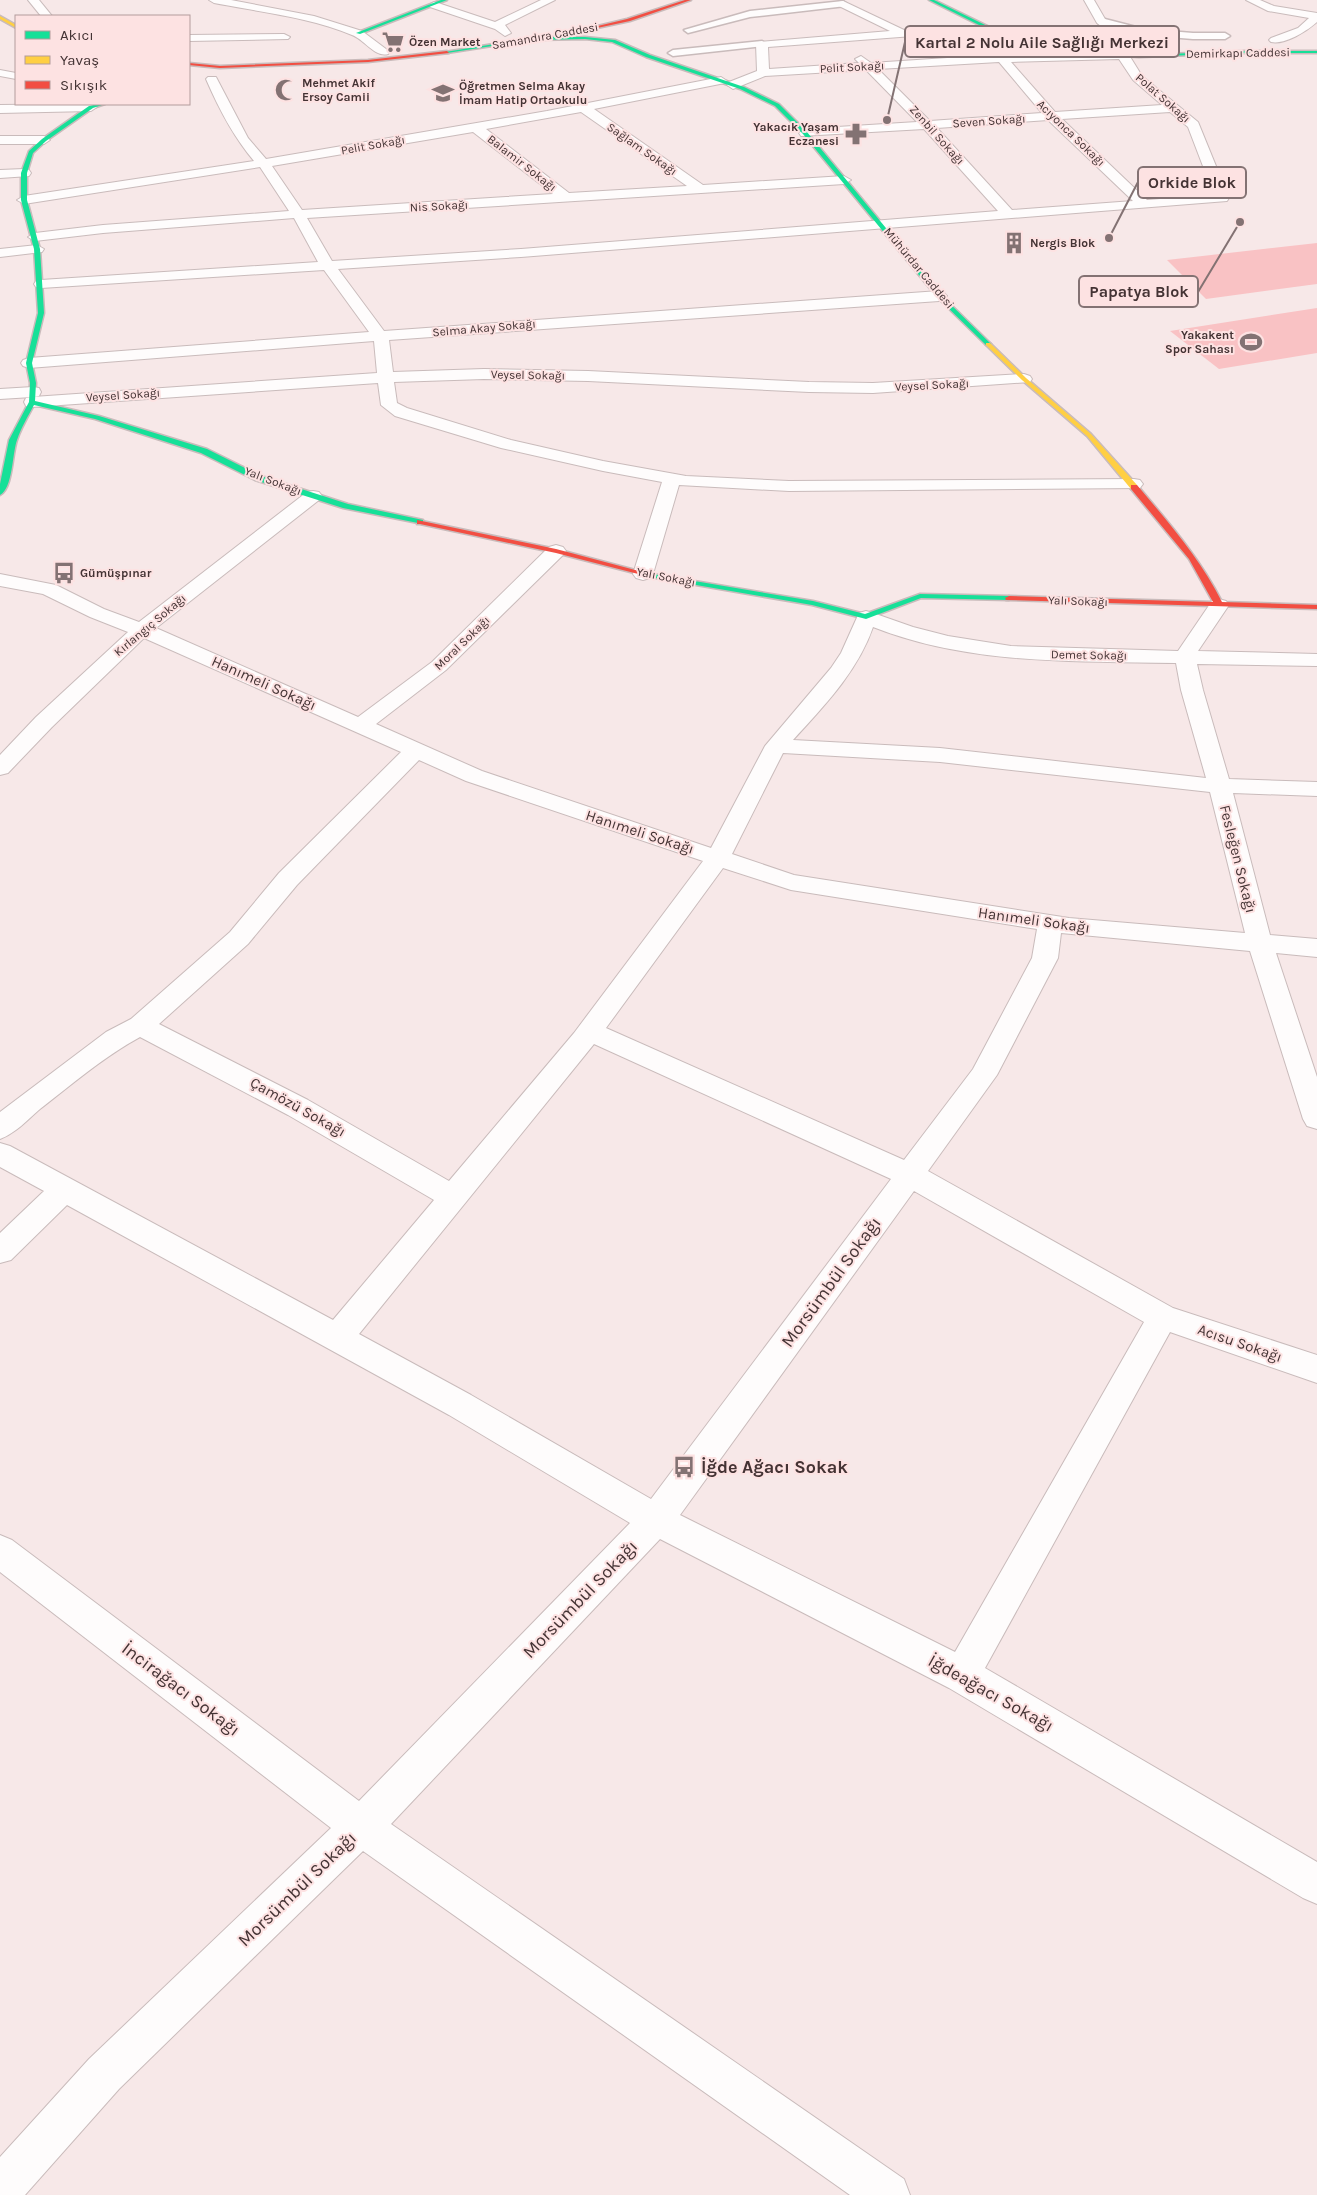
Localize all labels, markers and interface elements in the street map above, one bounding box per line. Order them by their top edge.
legend [15,15,190,105]
street label: Samandıra Caddesi [491,20,599,52]
text: Akıcı [60,26,94,44]
callout: Kartal 2 Nolu Aile Sağlığı Merkezi [905,26,1179,57]
supermarket icon: Özen Market [380,29,406,55]
text: Kartal 2 Nolu Aile Sağlığı Merkezi [915,33,1169,52]
place label: Özen Market [409,35,481,49]
street label: Demirkapı Caddesi [1186,45,1290,61]
text: Yavaş [60,51,99,69]
street label: Pelit Sokağı [819,58,885,76]
street label: Polat Sokağı [1133,70,1193,126]
text: Sıkışık [60,76,107,94]
place label: Mehmet Akif Ersoy Camii [302,76,375,104]
mosque icon: Mehmet Akif Ersoy Camii [273,77,299,103]
place label: Öğretmen Selma Akay İmam Hatip Ortaokulu [459,79,587,107]
school or university icon: Öğretmen Selma Akay İmam Hatip Ortaokulu [430,80,456,106]
street label: Acıyonca Sokağı [1034,97,1108,169]
street label: Zenbil Sokağı [907,102,967,168]
street label: Seven Sokağı [952,111,1026,131]
street label: Sağlam Sokağı [604,120,680,178]
place label: Yakacık Yaşam Eczanesi [753,120,839,148]
pharmacy icon: Yakacık Yaşam Eczanesi [843,121,869,147]
street label: Pelit Sokağı [340,132,406,158]
street label: Balamir Sokağı [485,132,559,194]
callout: Orkide Blok [1138,167,1246,198]
text: Orkide Blok [1148,173,1237,192]
street label: Nis Sokağı [409,197,469,215]
street label: Mühürdar Caddesi [881,225,957,311]
building icon: Nergis Blok [1001,230,1027,256]
place label: Nergis Blok [1030,236,1095,250]
callout: Papatya Blok [1079,276,1198,307]
text: Papatya Blok [1089,282,1189,301]
street label: Selma Akay Sokağı [432,317,536,339]
place label: Yakakent Spor Sahası [1165,328,1234,356]
sports icon: Yakakent Spor Sahası [1238,329,1264,355]
street label: Veysel Sokağı [491,367,565,383]
street label: Veysel Sokağı [895,376,969,394]
street label: Veysel Sokağı [85,385,161,405]
street label: Yalı Sokağı [243,464,303,498]
bus stop icon: Gümüşpınar [51,560,77,586]
street label: Yalı Sokağı [635,564,697,590]
place label: Gümüşpınar [80,566,152,580]
street label: Kırlangıç Sokağı [111,591,189,659]
street label: Yalı Sokağı [1048,593,1108,609]
street label: Moral Sokağı [431,613,493,673]
street label: Demet Sokağı [1051,647,1127,663]
street label: Hanımeli Sokağı [209,652,319,714]
street label: Fesleğen Sokağı [1216,803,1260,915]
street label: Hanımeli Sokağı [584,806,696,858]
street label: Hanımeli Sokağı [977,903,1091,937]
street label: Çamözü Sokağı [247,1073,349,1141]
street label: Morsümbül Sokağı [776,1212,886,1352]
street label: Acısu Sokağı [1195,1320,1285,1366]
bus stop icon: İğde Ağacı Sokak [671,1454,697,1480]
place label: İğde Ağacı Sokak [701,1456,848,1478]
street label: Morsümbül Sokağı [518,1535,642,1663]
street label: İncirağacı Sokağı [118,1637,244,1741]
street label: İğdeağacı Sokağı [924,1649,1058,1737]
street label: Morsümbül Sokağı [233,1827,361,1951]

